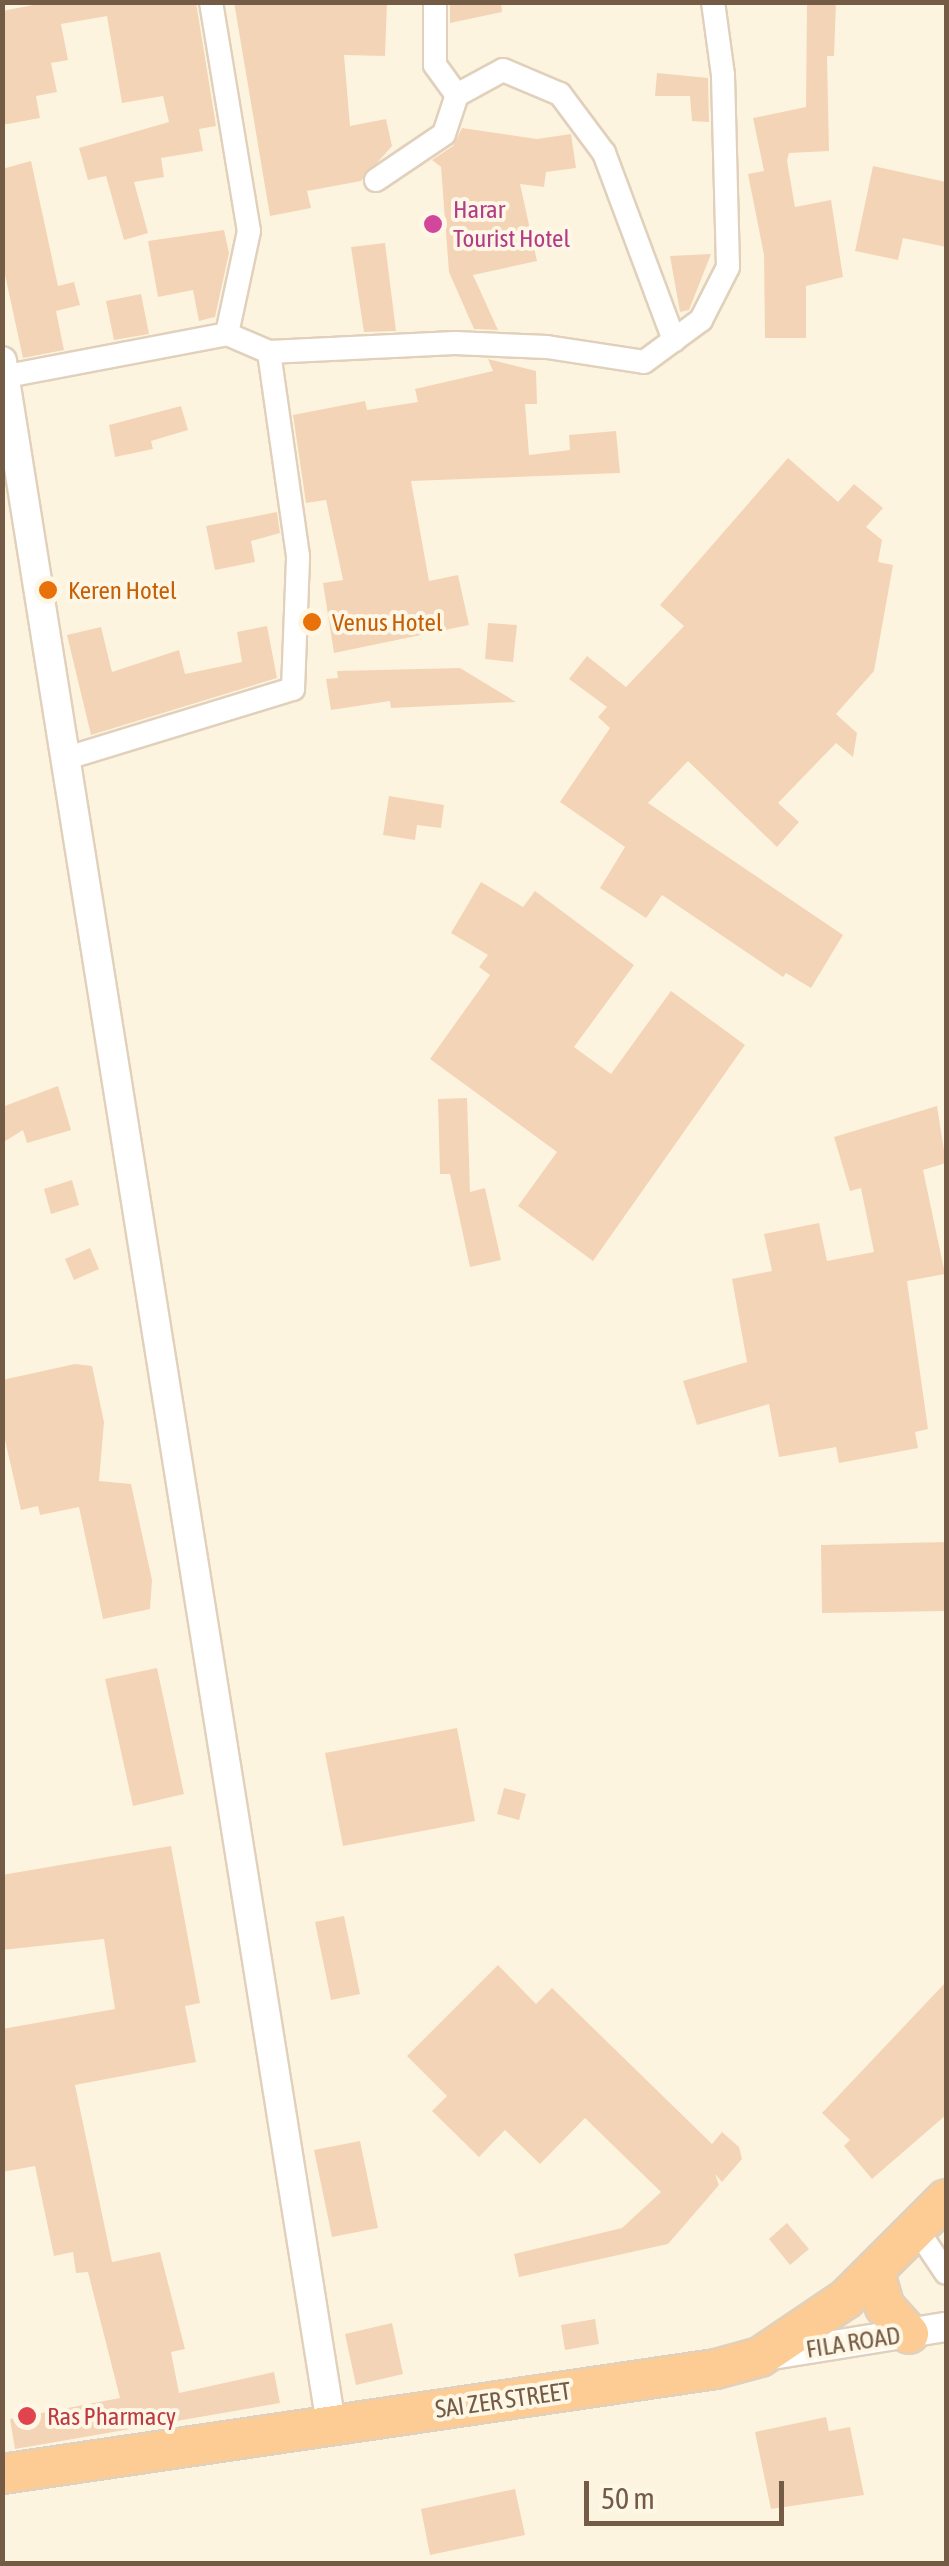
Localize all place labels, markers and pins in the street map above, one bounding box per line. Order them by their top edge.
place label: Harar Tourist Hotel [453,195,570,254]
marker: Harar Tourist Hotel [422,213,444,235]
place label: Keren Hotel [68,575,177,605]
marker: Keren Hotel [37,579,59,601]
place label: Venus Hotel [332,607,442,637]
marker: Venus Hotel [301,611,323,633]
place label: Ras Pharmacy [47,2401,176,2431]
marker: Ras Pharmacy [16,2405,38,2427]

